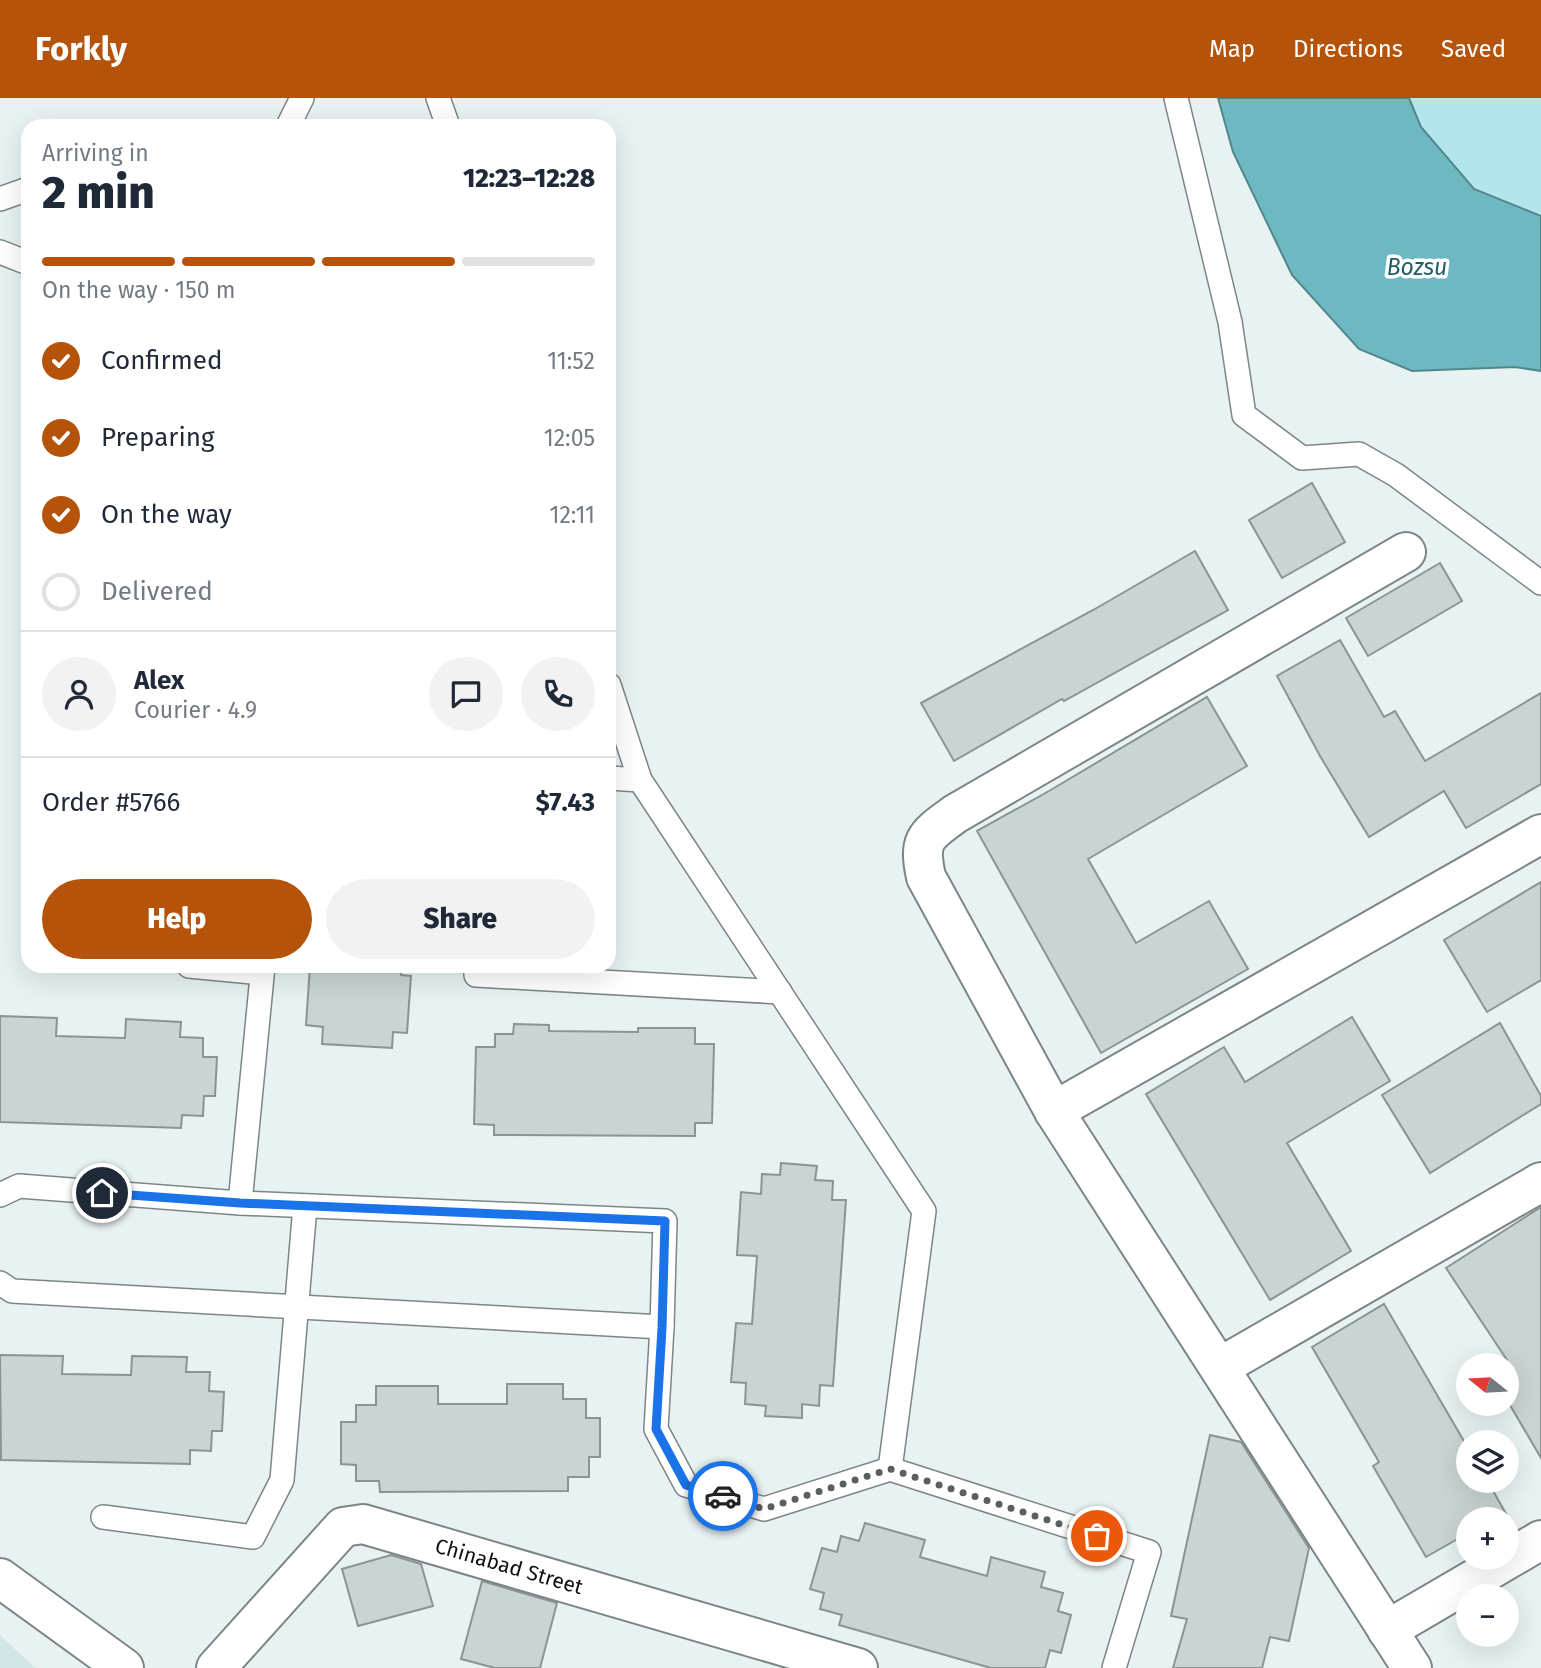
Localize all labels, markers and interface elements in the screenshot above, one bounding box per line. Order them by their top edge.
text: Forkly [35,29,127,69]
text: Map [1209,35,1255,63]
text: Directions [1293,35,1403,63]
text: Saved [1441,35,1506,63]
text: Arriving in [42,139,149,167]
text: 12:23–12:28 [463,163,595,194]
text: 2 min [42,165,155,220]
water label: Bozsu [1387,253,1447,281]
text: On the way · 150 m [42,276,235,304]
icon: check [42,342,80,380]
text: Confirmed [101,345,222,376]
text: 11:52 [547,347,595,375]
icon: check [42,419,80,457]
text: Preparing [101,422,214,453]
text: 12:05 [544,424,595,452]
icon: check [42,496,80,534]
text: On the way [101,499,232,530]
text: 12:11 [549,501,595,529]
text: Delivered [101,576,213,607]
button: person [42,657,116,731]
button: chat [429,657,503,731]
button: phone [521,657,595,731]
text: Alex [134,665,184,696]
text: Courier · 4.9 [134,696,257,724]
text: Order #5766 [42,787,180,818]
text: $7.43 [536,787,595,818]
button: Help [42,879,312,959]
button: Share [326,879,595,959]
pin [72,1163,132,1223]
icon: home [83,1174,121,1212]
north arrow [1456,1353,1519,1416]
map controls [1456,1353,1519,1647]
button: layers [1456,1430,1519,1493]
courier [688,1461,758,1531]
icon: car [704,1477,742,1515]
pin [1067,1506,1127,1566]
button: + [1456,1507,1519,1570]
icon: bag [1078,1517,1116,1555]
street label: Chinabad Street [432,1533,586,1600]
button: − [1456,1584,1519,1647]

